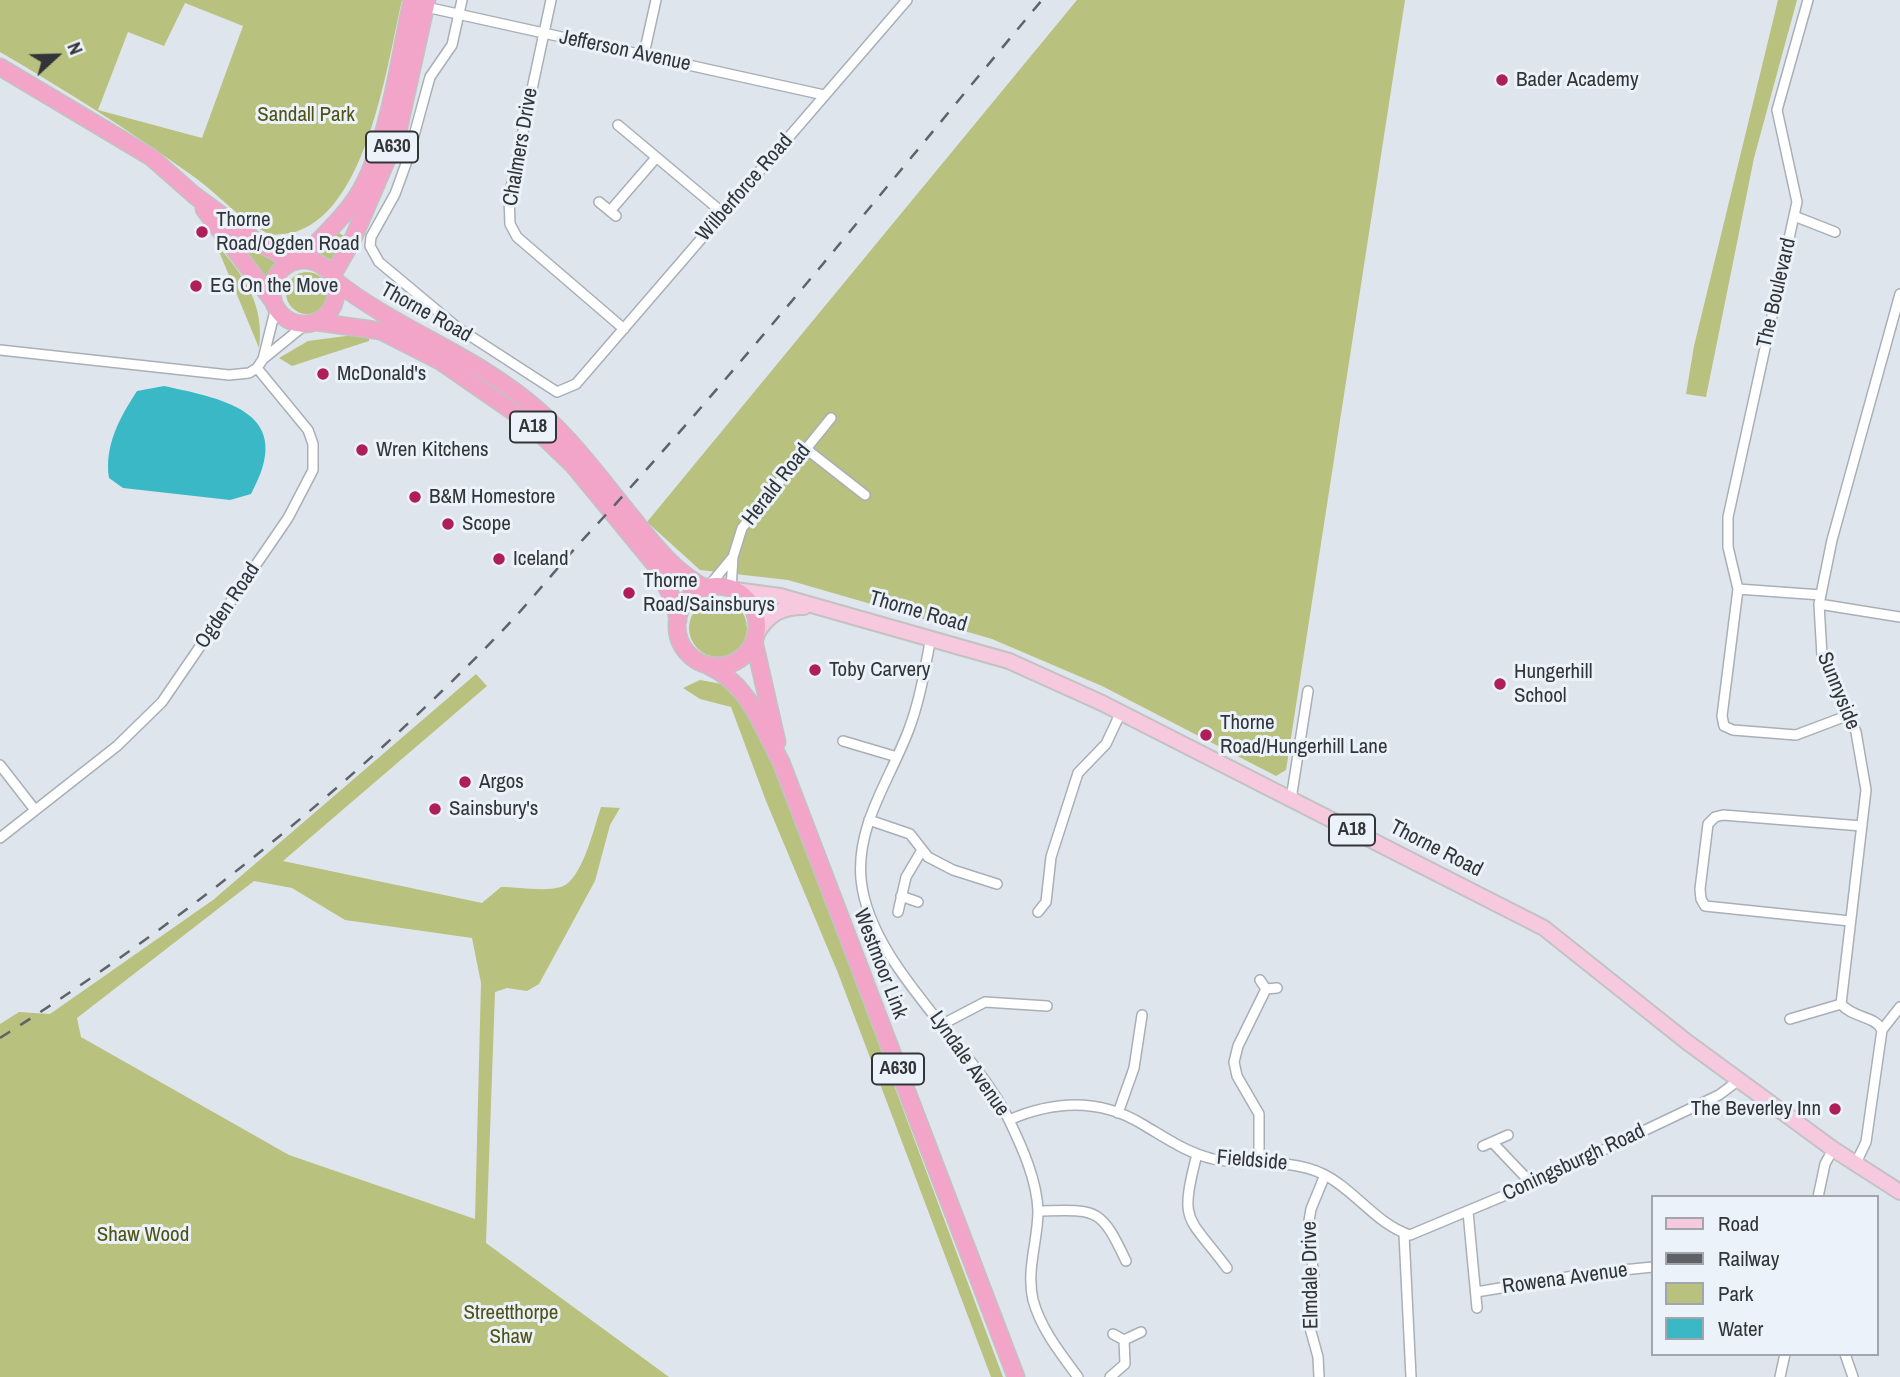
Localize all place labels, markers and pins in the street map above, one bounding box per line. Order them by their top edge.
place label: Bader Academy [1516,67,1639,93]
marker: Bader Academy [1494,72,1510,88]
place label: Thorne Road/Ogden Road [216,207,360,257]
marker: Thorne Road/Ogden Road [194,224,210,240]
place label: EG On the Move [210,273,338,299]
marker: EG On the Move [188,278,204,294]
place label: McDonald's [337,361,426,387]
marker: McDonald's [315,366,331,382]
place label: Wren Kitchens [376,437,489,463]
marker: Wren Kitchens [354,442,370,458]
place label: B&M Homestore [429,484,555,510]
marker: B&M Homestore [407,489,423,505]
place label: Scope [462,511,511,537]
marker: Scope [440,516,456,532]
place label: Iceland [513,546,569,572]
marker: Iceland [491,551,507,567]
place label: Thorne Road/Sainsburys [643,568,775,618]
marker: Thorne Road/Sainsburys [621,585,637,601]
place label: Toby Carvery [829,657,930,683]
place label: Hungerhill School [1514,659,1592,709]
marker: Toby Carvery [807,662,823,678]
marker: Hungerhill School [1492,676,1508,692]
place label: Thorne Road/Hungerhill Lane [1220,710,1388,760]
marker: Thorne Road/Hungerhill Lane [1198,727,1214,743]
place label: Argos [479,769,524,795]
marker: Argos [457,774,473,790]
place label: Sainsbury's [449,796,538,822]
marker: Sainsbury's [427,801,443,817]
place label: The Beverley Inn [1691,1096,1821,1122]
marker: The Beverley Inn [1827,1101,1843,1117]

